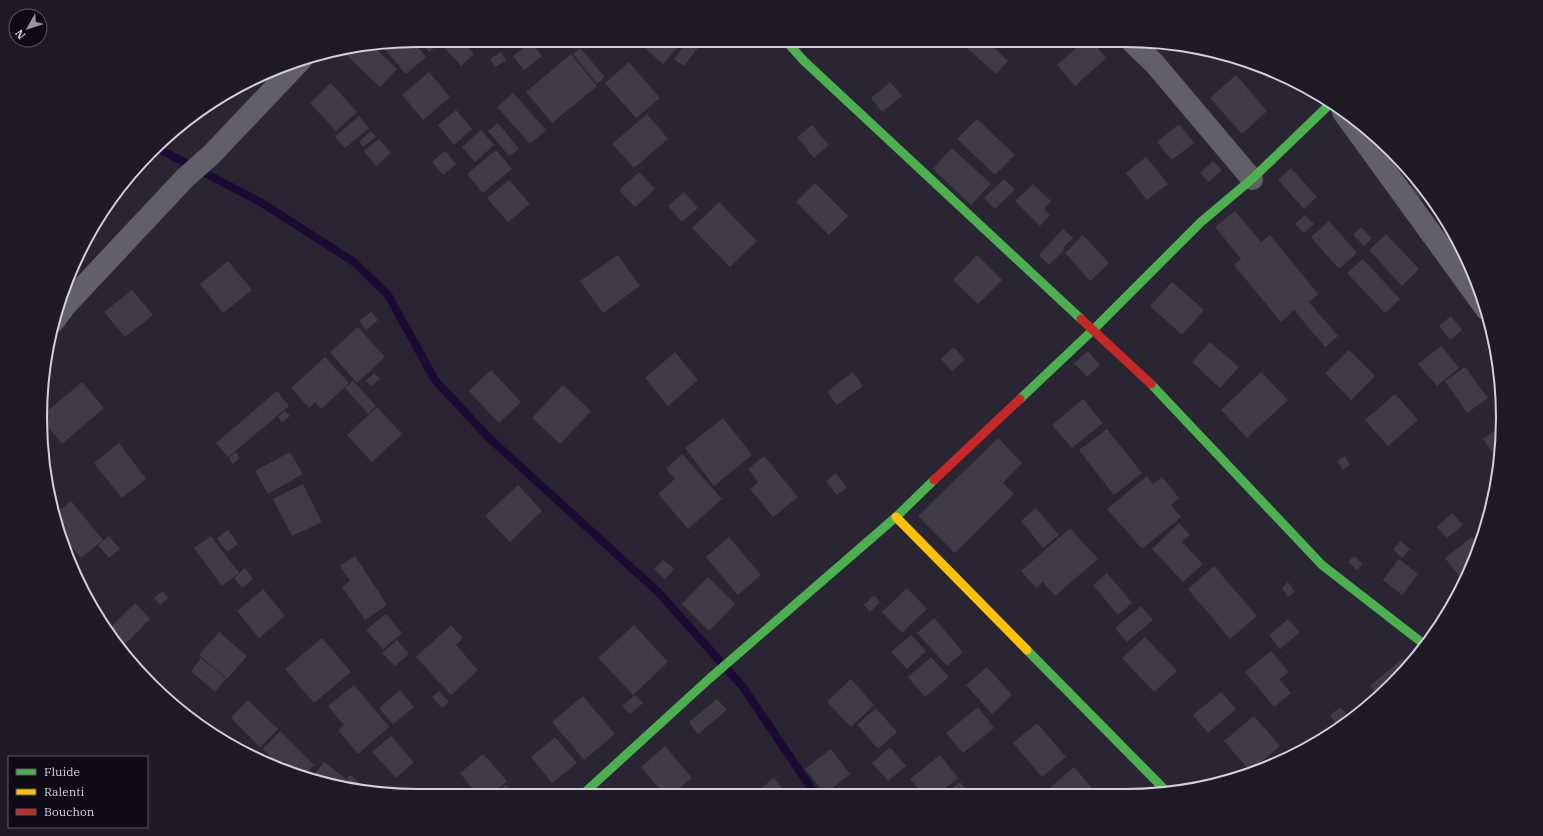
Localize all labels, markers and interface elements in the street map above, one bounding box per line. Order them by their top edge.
north arrow [8,8,48,48]
text: N [12,26,28,42]
legend [8,756,148,828]
text: Fluide [44,764,80,779]
text: Ralenti [44,784,85,799]
text: Bouchon [44,804,95,819]

